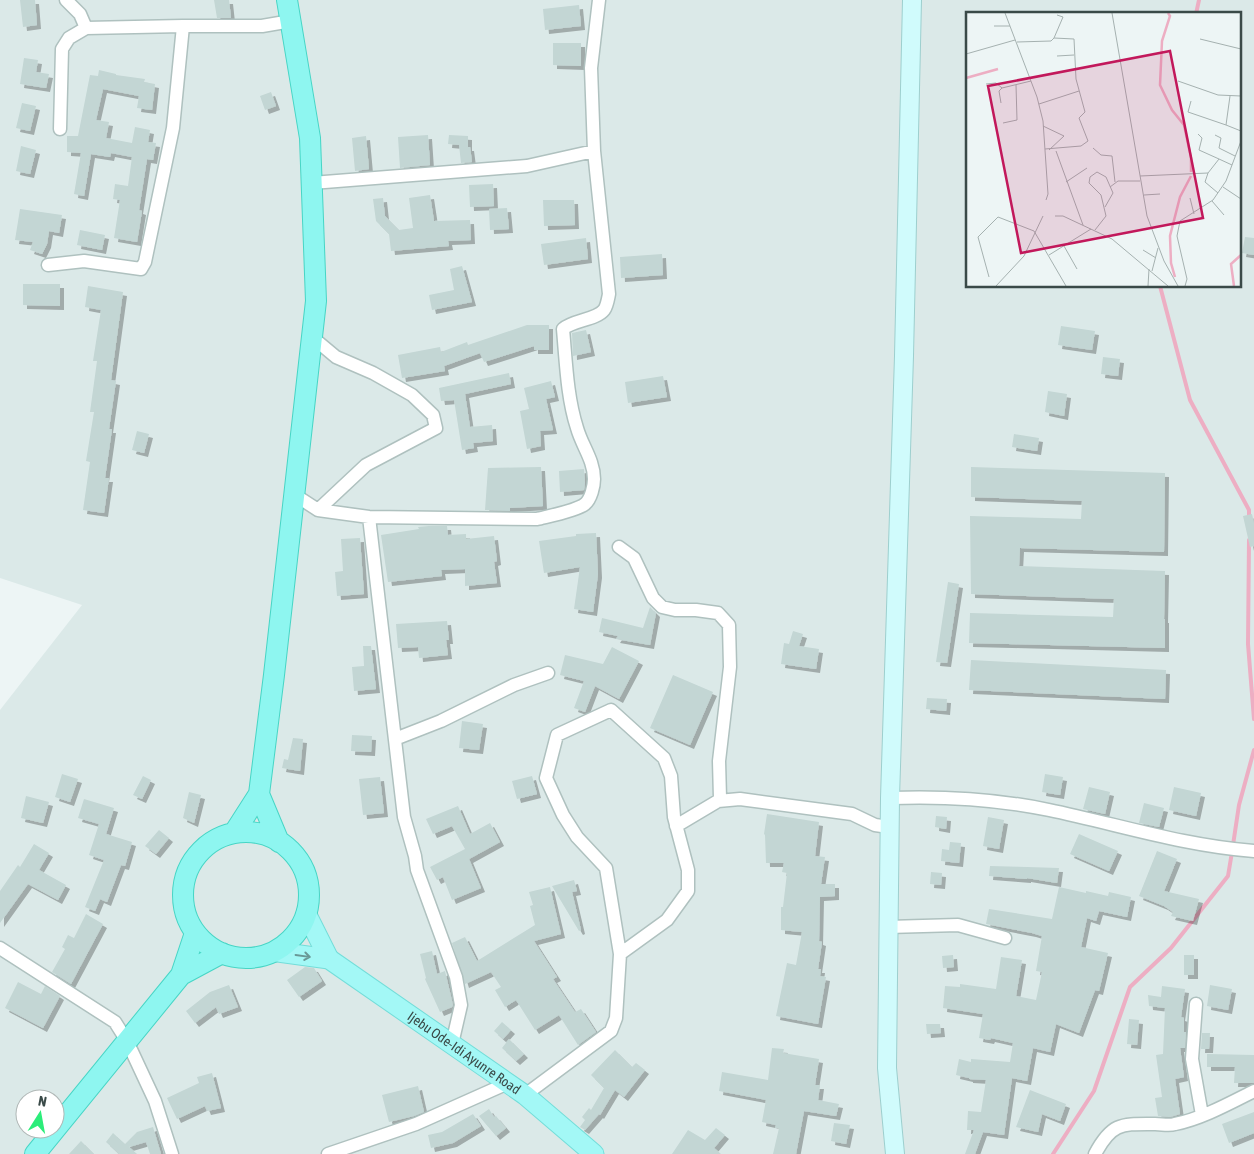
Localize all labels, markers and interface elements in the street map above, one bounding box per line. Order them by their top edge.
inset map [966,12,1242,288]
one-way arrow [295,951,311,961]
street label: Ijebu Ode-Idi Ayunre Road [405,1008,524,1098]
north arrow [15,1089,65,1139]
text: N [37,1093,48,1110]

